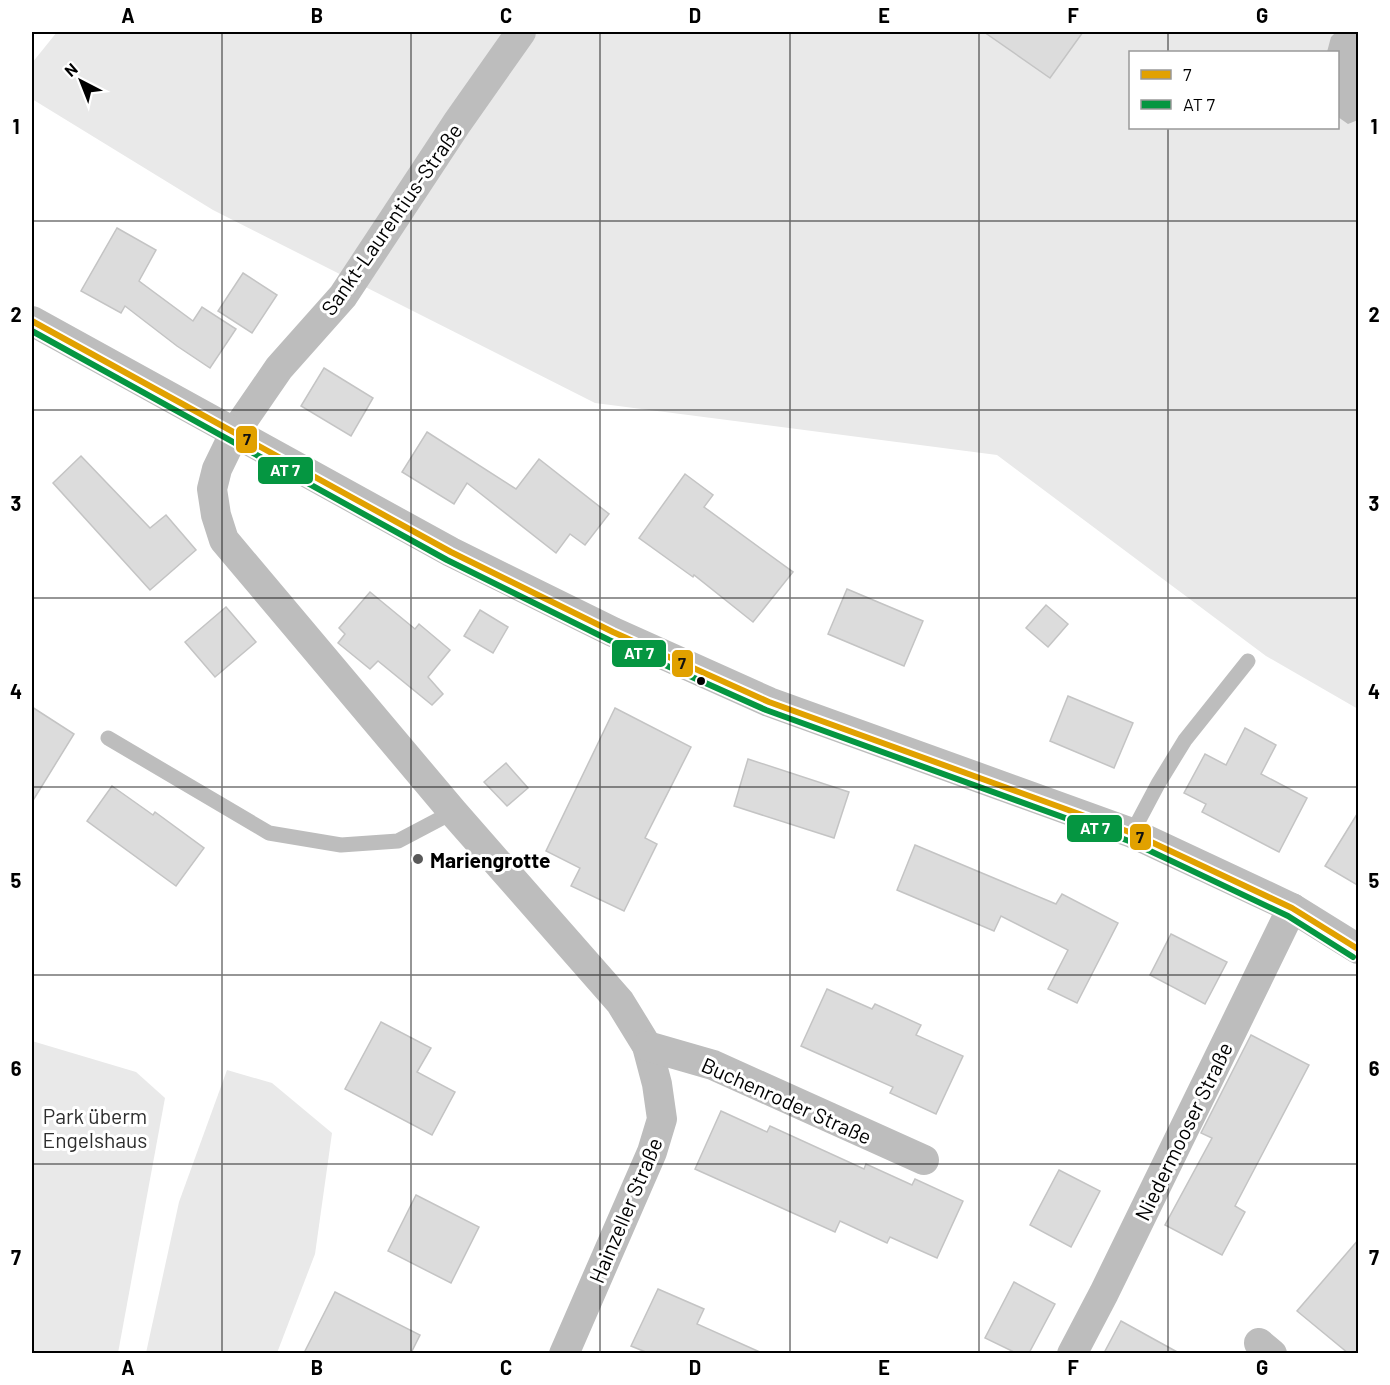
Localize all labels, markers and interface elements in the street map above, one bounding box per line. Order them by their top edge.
text: A [121,3,135,27]
text: B [311,3,323,27]
text: C [500,3,512,27]
text: D [689,3,701,27]
text: E [878,3,890,27]
text: F [1067,3,1079,27]
text: G [1256,3,1268,27]
north arrow [51,51,111,111]
legend [1129,51,1339,129]
text: N [60,59,81,80]
text: 7 [1183,63,1192,85]
text: AT 7 [1183,93,1216,115]
text: 1 [12,114,20,138]
text: 1 [1370,114,1378,138]
street label: Sankt-Laurentius-Straße [315,118,467,320]
text: 2 [10,302,22,326]
text: 2 [1368,302,1380,326]
line badge: 7 [235,425,258,454]
text: 7 [243,429,251,448]
line badge: AT 7 [257,456,314,485]
text: AT 7 [270,460,300,479]
text: 3 [11,491,21,515]
text: 3 [1369,491,1379,515]
line badge: AT 7 [611,639,667,668]
text: AT 7 [624,643,654,662]
line badge: 7 [671,649,694,678]
text: 7 [678,653,686,672]
unlabelled marker [695,675,707,687]
text: 4 [10,679,22,703]
text: 4 [1368,679,1380,703]
line badge: AT 7 [1066,814,1123,843]
text: AT 7 [1080,818,1110,837]
line badge: 7 [1129,823,1152,851]
text: 7 [1136,827,1144,846]
place label: Mariengrotte [430,847,551,872]
marker: Mariengrotte [411,852,425,866]
text: 5 [11,868,22,892]
text: 5 [1369,868,1380,892]
street label: Niedermooser Straße [1129,1038,1237,1224]
street label: Buchenroder Straße [698,1051,876,1149]
text: 6 [11,1056,22,1080]
text: 6 [1369,1056,1380,1080]
park label: Park überm Engelshaus [43,1103,147,1152]
street label: Hainzeller Straße [583,1134,667,1286]
text: 7 [11,1245,21,1269]
text: 7 [1369,1245,1379,1269]
text: A [121,1355,135,1379]
text: B [311,1355,323,1379]
text: C [500,1355,512,1379]
text: D [689,1355,701,1379]
text: E [878,1355,890,1379]
text: F [1067,1355,1079,1379]
text: G [1256,1355,1268,1379]

